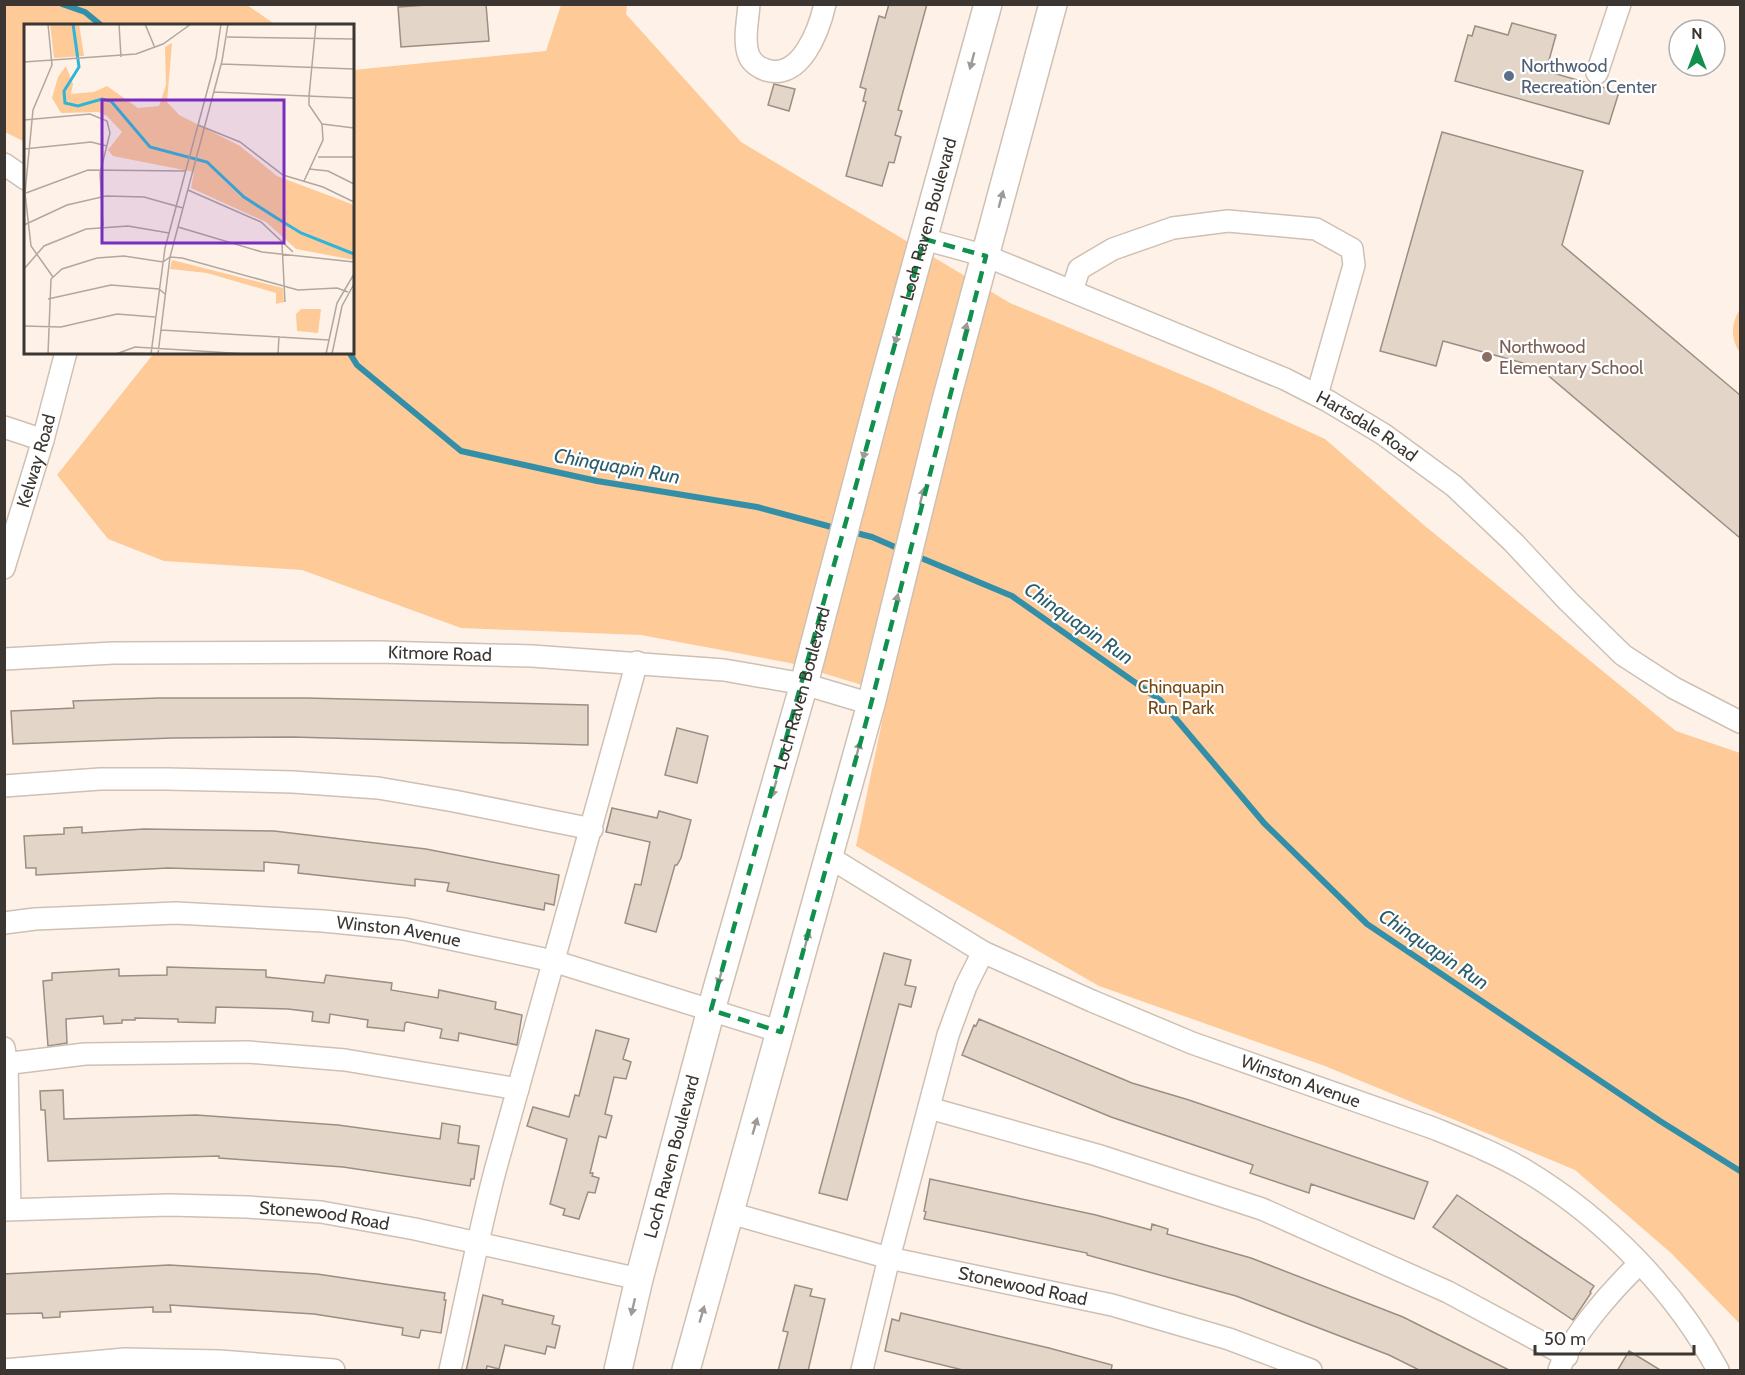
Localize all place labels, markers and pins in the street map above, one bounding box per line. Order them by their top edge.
place label: Northwood Recreation Center [1521,55,1657,98]
marker: Northwood Recreation Center [1502,69,1516,83]
place label: Northwood Elementary School [1499,336,1644,379]
marker: Northwood Elementary School [1480,350,1494,364]

